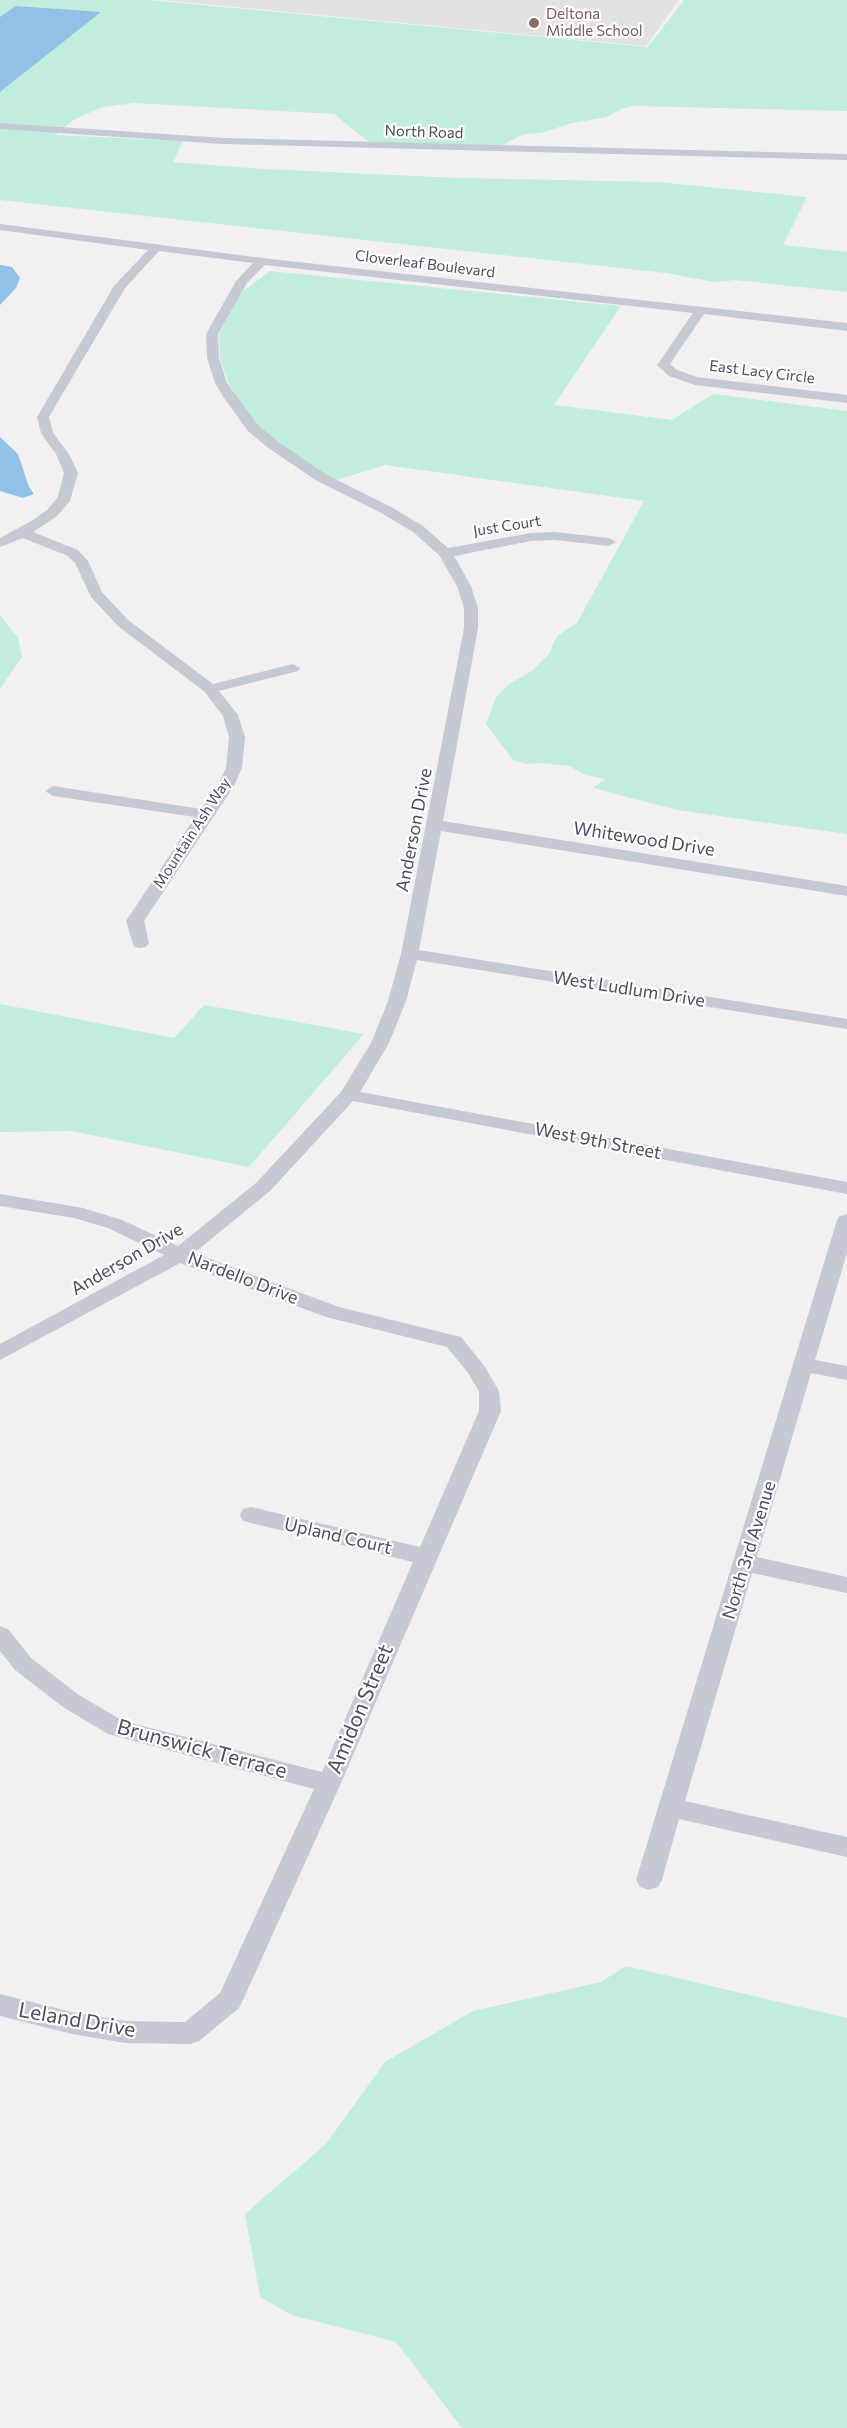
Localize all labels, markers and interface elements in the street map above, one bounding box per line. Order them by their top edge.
place label: Deltona Middle School [546,5,643,40]
marker: Deltona Middle School [527,16,541,30]
street label: North Road [384,122,464,142]
street label: Cloverleaf Boulevard [354,246,496,282]
street label: East Lacy Circle [708,357,816,387]
street label: Just Court [472,512,542,540]
street label: Anderson Drive [391,766,437,894]
street label: Mountain Ash Way [150,774,234,892]
street label: Whitewood Drive [572,817,716,861]
street label: West Ludlum Drive [551,966,707,1012]
street label: West 9th Street [533,1118,663,1164]
street label: Anderson Drive [67,1218,187,1300]
street label: Nardello Drive [185,1247,301,1309]
street label: North 3rd Avenue [718,1478,780,1622]
street label: Upland Court [282,1513,394,1559]
street label: Amidon Street [321,1640,399,1778]
street label: Brunswick Terrace [114,1714,290,1784]
street label: Leland Drive [17,1997,137,2043]

